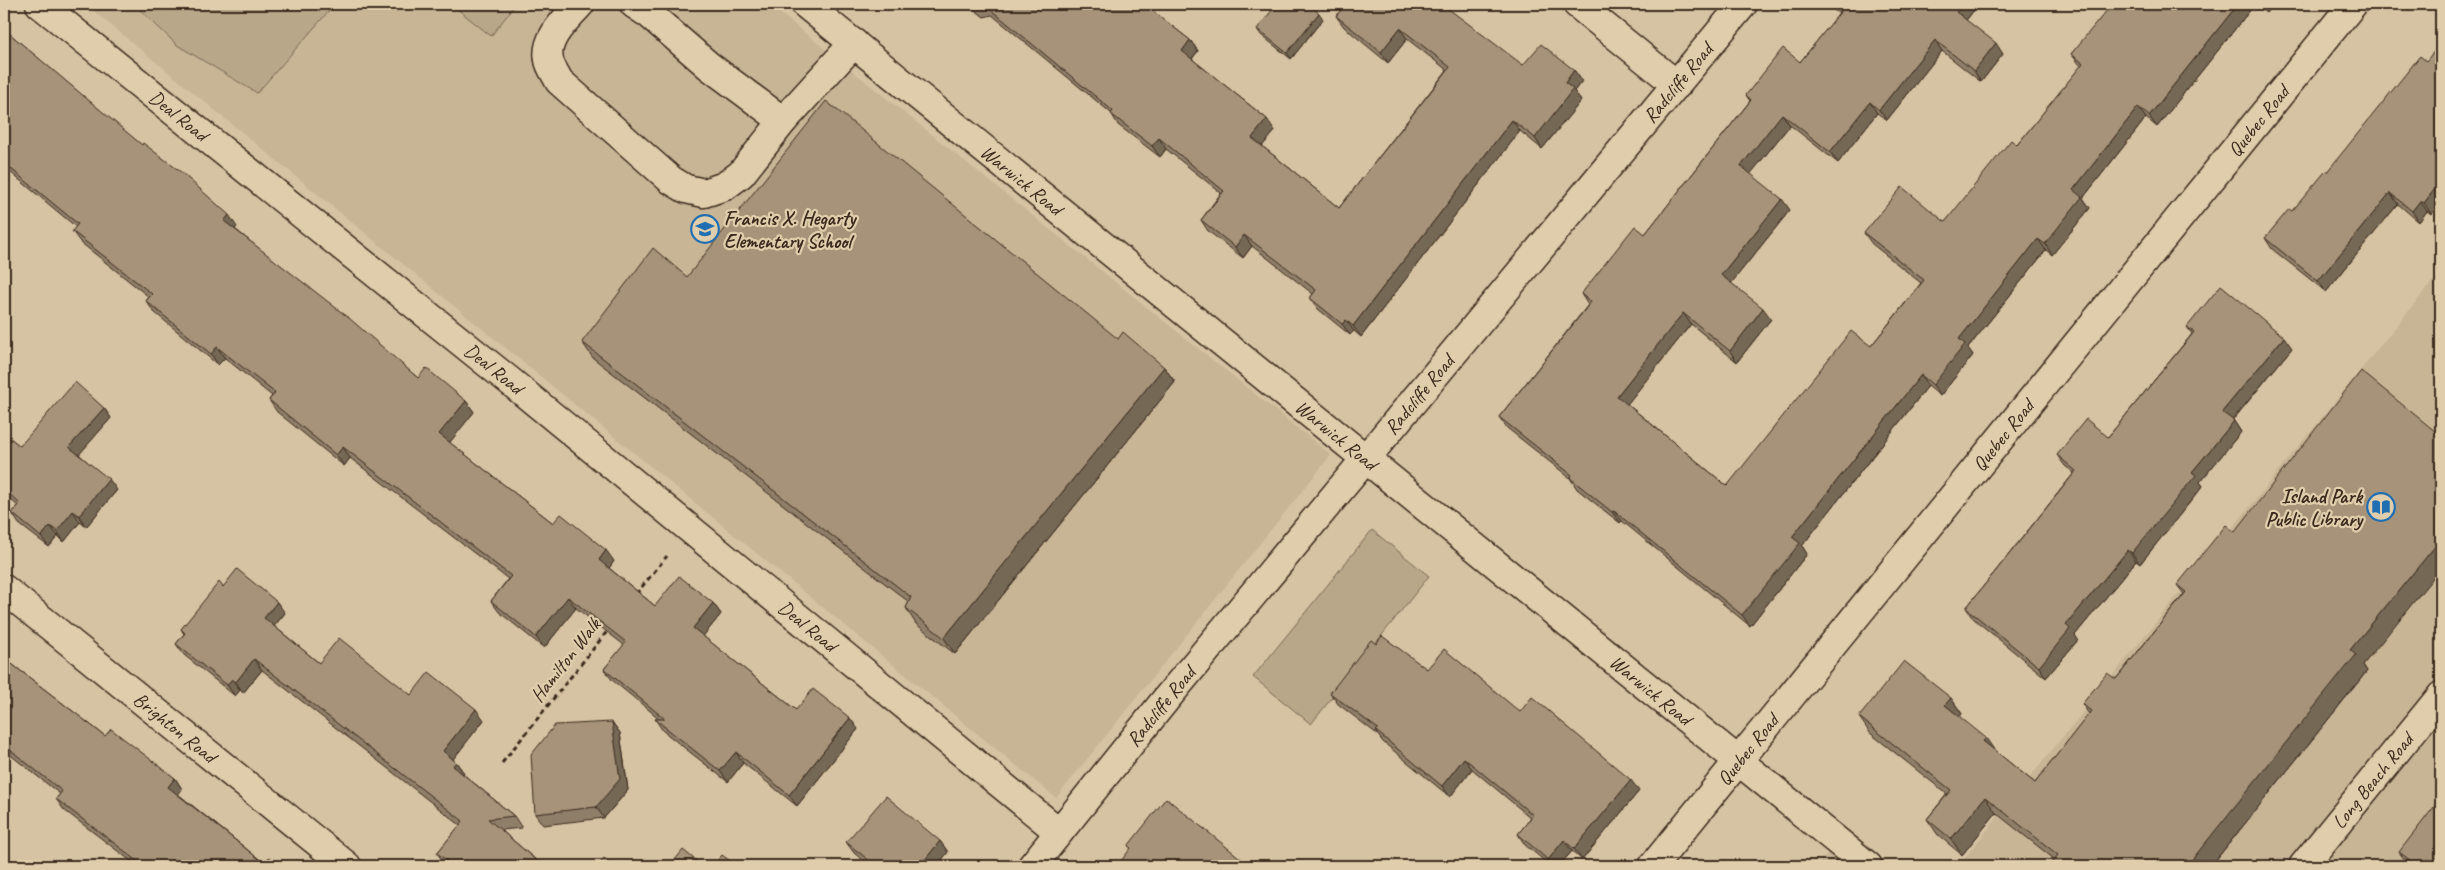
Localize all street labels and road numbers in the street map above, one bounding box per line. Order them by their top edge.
street label: Radcliffe Road [1638,36,1720,128]
street label: Quebec Road [2222,78,2297,162]
street label: Deal Road [144,85,215,149]
street label: Warwick Road [975,139,1070,223]
street label: Deal Road [459,338,530,402]
street label: Radcliffe Road [1379,347,1462,440]
street label: Quebec Road [1967,392,2042,476]
street label: Warwick Road [1290,395,1384,478]
street label: Deal Road [773,595,844,659]
street label: Hamilton Walk [525,612,607,707]
street label: Warwick Road [1604,650,1699,733]
street label: Radcliffe Road [1121,659,1203,752]
street label: Brighton Road [128,687,224,771]
street label: Quebec Road [1712,707,1786,791]
street label: Long Beach Road [2327,726,2421,834]

